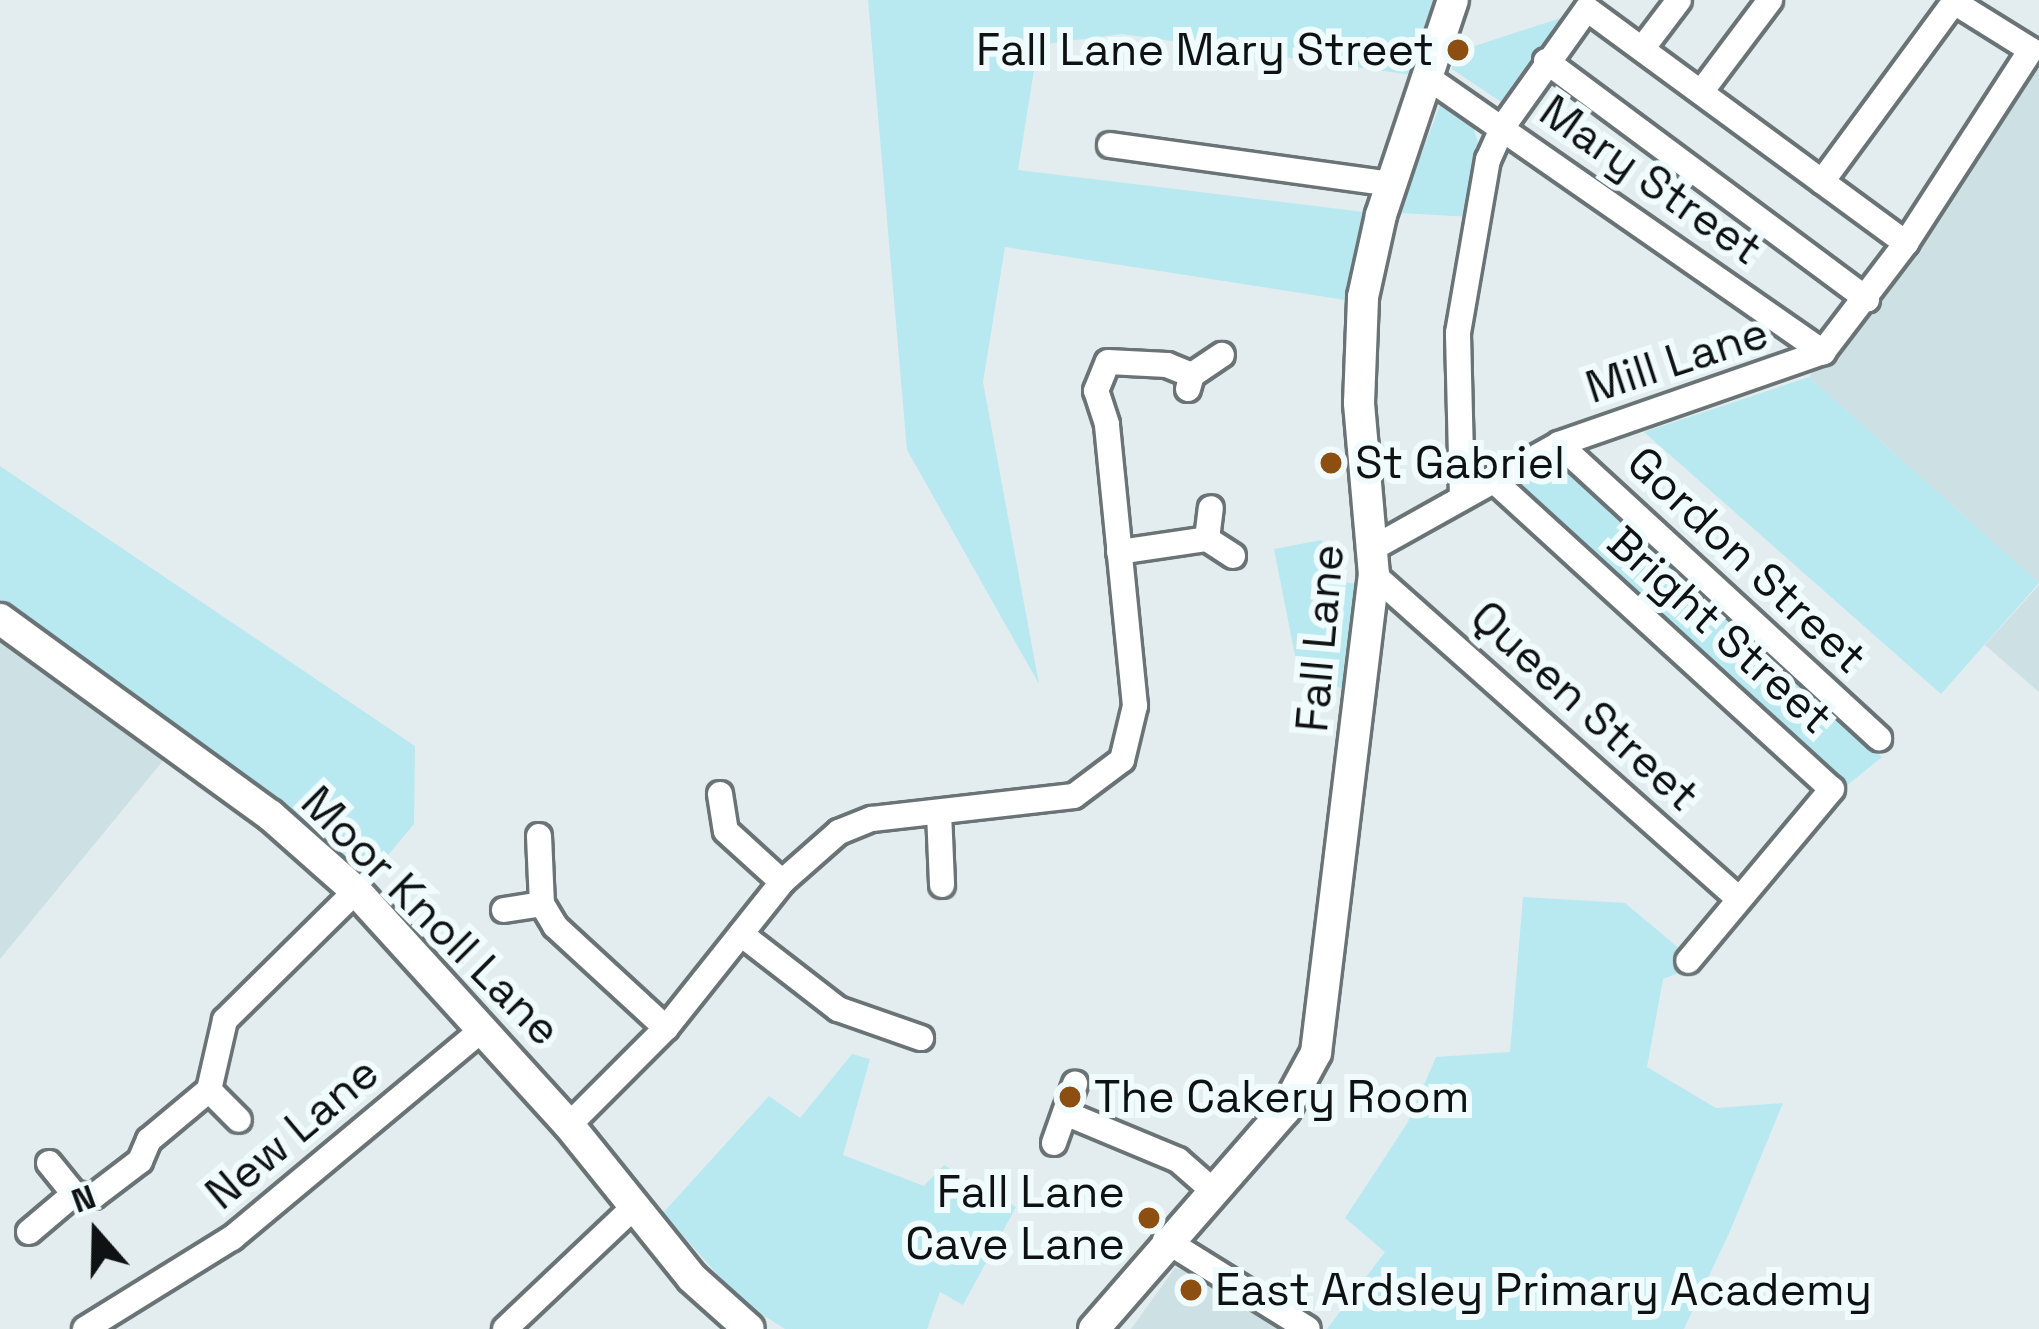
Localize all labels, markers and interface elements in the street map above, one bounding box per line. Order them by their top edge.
place label: Fall Lane Mary Street [976,23,1434,77]
marker: Fall Lane Mary Street [1445,37,1471,63]
street label: Mary Street [1530,84,1772,276]
street label: Mill Lane [1579,305,1775,415]
place label: St Gabriel [1355,436,1565,490]
street label: Gordon Street [1616,436,1878,684]
marker: St Gabriel [1318,450,1344,476]
street label: Bright Street [1597,515,1843,745]
street label: Fall Lane [1285,542,1355,734]
street label: Queen Street [1460,590,1710,822]
street label: Moor Knoll Lane [290,775,572,1057]
street label: New Lane [195,1045,389,1221]
place label: The Cakery Room [1094,1070,1469,1124]
marker: The Cakery Room [1057,1084,1083,1110]
place label: Fall Lane Cave Lane [905,1165,1125,1271]
north arrow [36,1173,156,1293]
text: N [66,1176,101,1223]
marker: Fall Lane Cave Lane [1136,1205,1162,1231]
place label: East Ardsley Primary Academy [1215,1263,1873,1317]
marker: East Ardsley Primary Academy [1178,1277,1204,1303]

